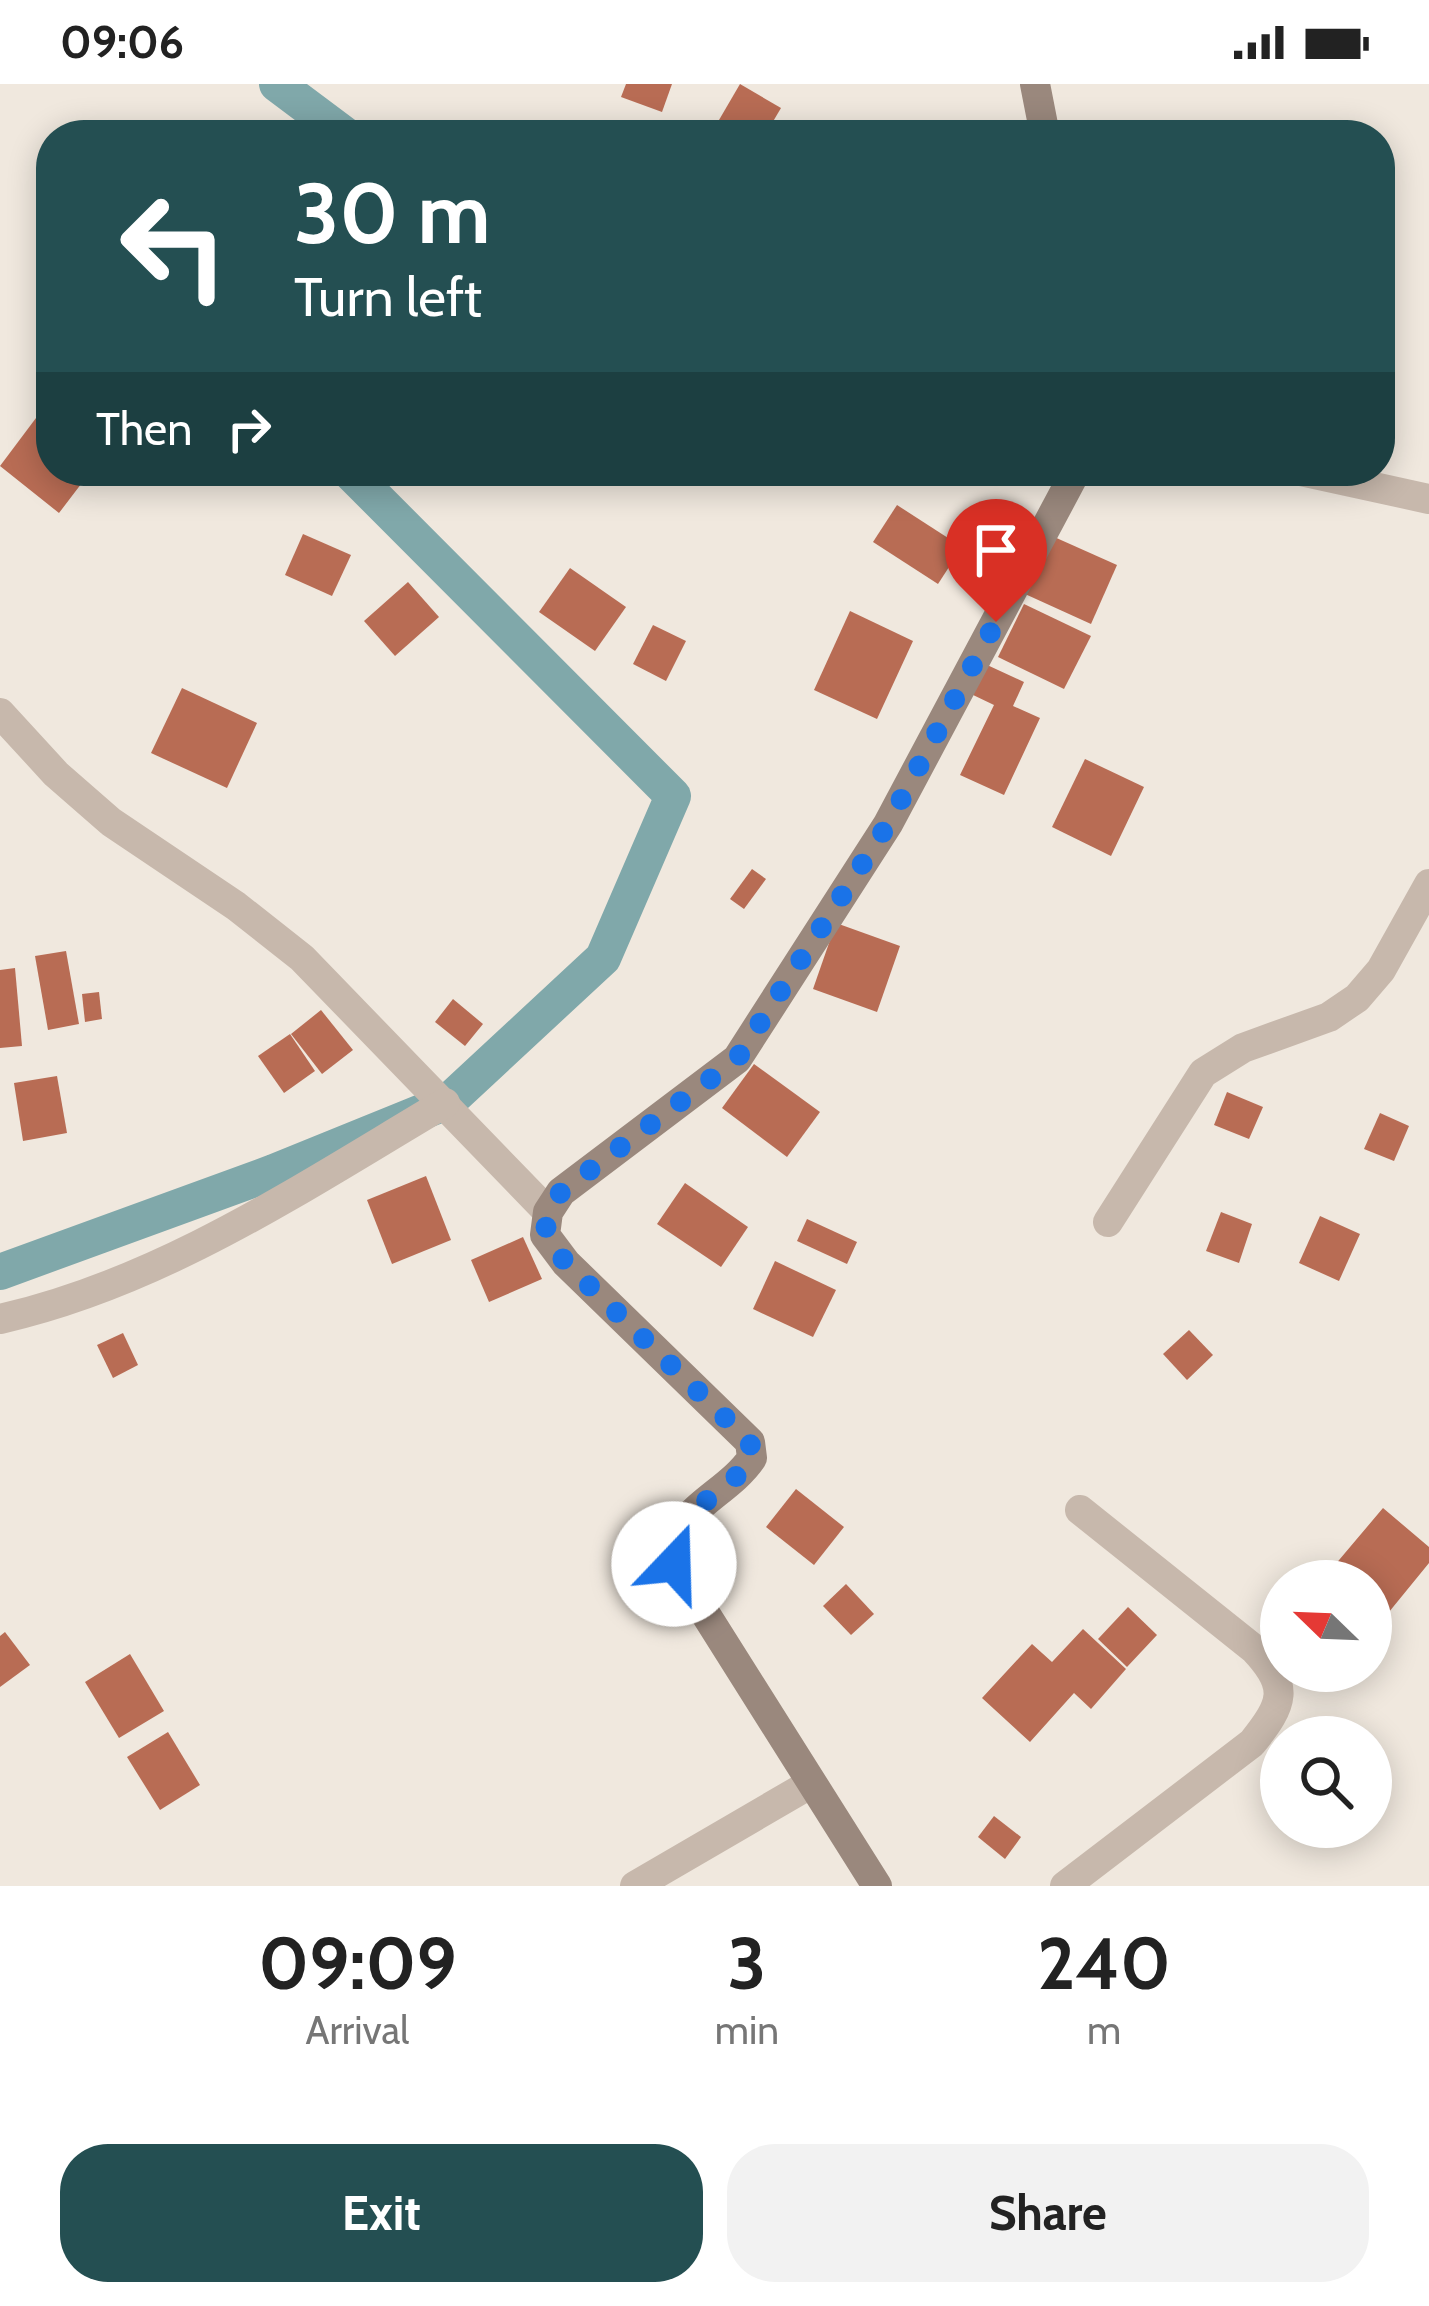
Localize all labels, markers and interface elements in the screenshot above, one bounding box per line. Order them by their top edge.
text: 09:06 [60,15,184,69]
text: 30 m [294,162,490,264]
icon: left [96,168,252,324]
text: Turn left [294,264,482,330]
icon: right [216,396,282,462]
text: Then [96,402,192,456]
pin [945,499,1047,622]
icon: arrive [963,517,1029,583]
position arrow [611,1501,737,1627]
north arrow [1260,1560,1392,1692]
map controls [1260,1560,1392,1848]
button: search [1260,1716,1392,1848]
text: 09:09 [258,1920,457,2007]
text: 3 [728,1920,766,2007]
text: 240 [1037,1920,1171,2007]
text: Arrival [306,2006,409,2054]
text: min [715,2006,779,2054]
text: m [1087,2006,1121,2054]
button: Exit [60,2144,703,2282]
button: Share [727,2144,1369,2282]

